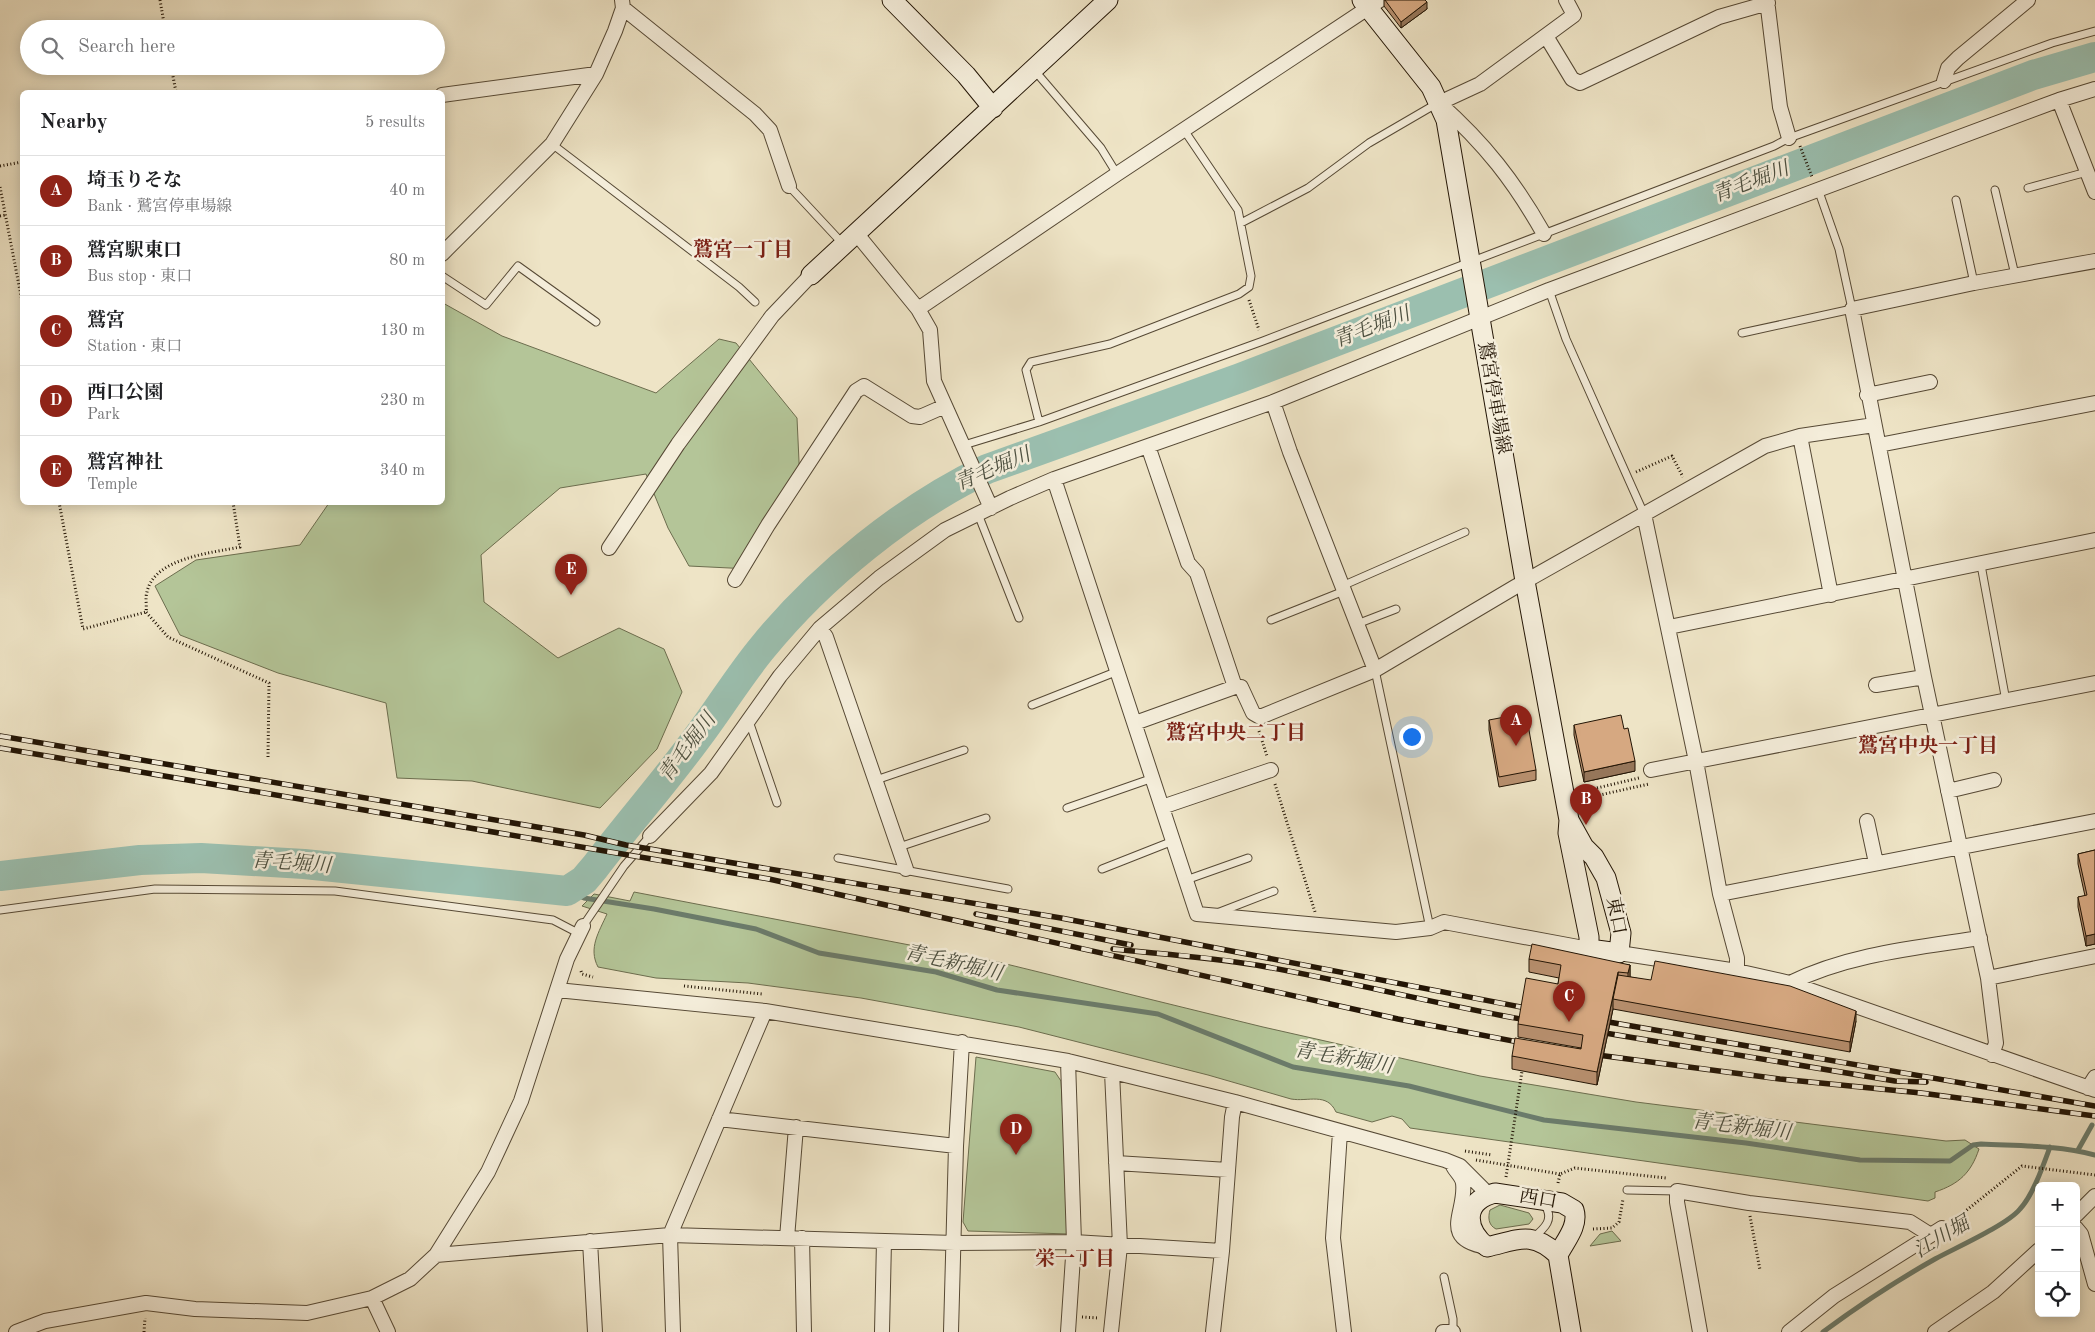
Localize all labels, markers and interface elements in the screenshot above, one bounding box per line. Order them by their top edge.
search box [20,20,445,75]
icon: search [38,34,66,62]
text: Search here [78,38,175,57]
text: Nearby [40,112,108,133]
text: 5 results [365,115,425,131]
water label: 青毛堀川 [1709,157,1794,207]
text: 埼玉りそな [87,172,182,191]
text: A [50,183,62,199]
text: 40 m [389,183,425,199]
text: Bank · 鷲宮停車場線 [87,199,232,215]
district label: 鷲宮一丁目 [693,238,793,261]
text: 鷲宮駅東口 [87,242,182,261]
text: B [50,253,62,269]
text: 80 m [389,253,425,269]
text: Bus stop · 東口 [87,269,192,285]
water label: 青毛堀川 [1330,302,1415,352]
text: 鷲宮 [87,312,125,331]
text: C [51,323,61,339]
text: 130 m [380,323,425,339]
text: Station · 東口 [87,339,182,355]
street label: 鷲宮停車場線 [1474,340,1515,456]
text: 西口公園 [87,384,163,403]
text: D [50,393,62,409]
text: 230 m [380,393,425,409]
text: Park [87,407,120,423]
water label: 青毛堀川 [951,443,1036,495]
text: 鷲宮神社 [87,454,163,473]
text: E [50,463,62,479]
text: 340 m [380,463,425,479]
text: Temple [87,477,137,493]
pin: E [555,554,587,595]
pin: A [1500,705,1532,746]
water label: 青毛堀川 [654,707,721,786]
district label: 鷲宮中央二丁目 [1166,721,1306,744]
your location [1399,724,1425,750]
district label: 鷲宮中央一丁目 [1858,734,1998,757]
pin: B [1570,784,1602,825]
water label: 青毛堀川 [250,849,334,877]
street label: 東口 [1602,895,1631,936]
water label: 青毛新堀川 [902,941,1006,985]
pin: C [1553,981,1585,1022]
water label: 青毛新堀川 [1292,1038,1396,1078]
water label: 青毛新堀川 [1690,1110,1794,1144]
pin: D [1000,1114,1032,1155]
map controls [2035,1182,2080,1317]
button: + [2035,1182,2080,1227]
street label: 西口 [1518,1185,1559,1213]
water label: 江川堀 [1910,1211,1975,1262]
button: − [2035,1227,2080,1272]
district label: 栄一丁目 [1035,1248,1115,1270]
button: locate [2035,1272,2080,1317]

